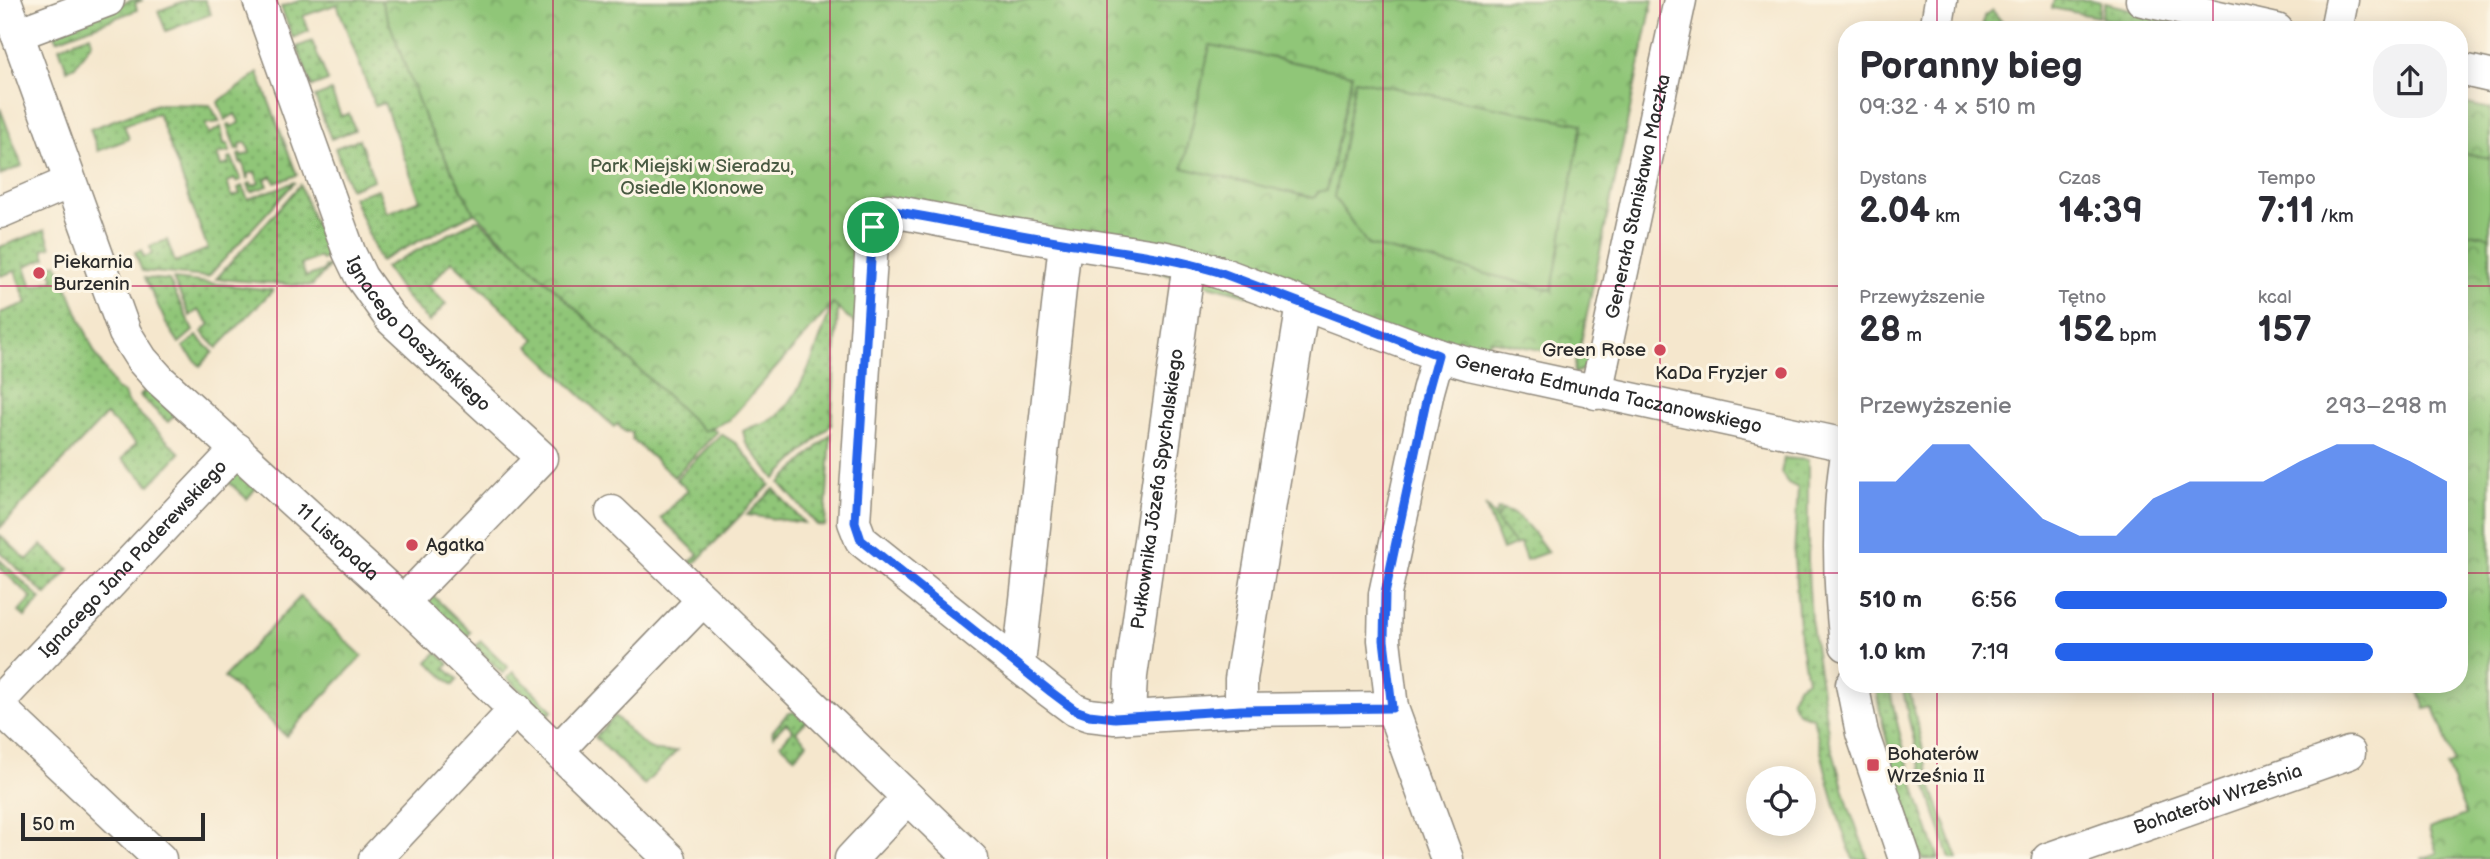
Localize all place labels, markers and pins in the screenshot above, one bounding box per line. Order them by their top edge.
pin [843,197,903,257]
place label: Piekarnia Burzenin [53,251,133,296]
marker: Piekarnia Burzenin [31,265,47,281]
place label: Green Rose [1542,339,1646,362]
marker: Green Rose [1652,342,1668,358]
place label: KaDa Fryzjer [1655,362,1768,385]
marker: KaDa Fryzjer [1773,365,1789,381]
place label: Agatka [426,534,485,557]
marker: Agatka [404,537,420,553]
place label: Bohaterów Września II [1887,743,1985,788]
marker: Bohaterów Września II [1865,757,1881,773]

